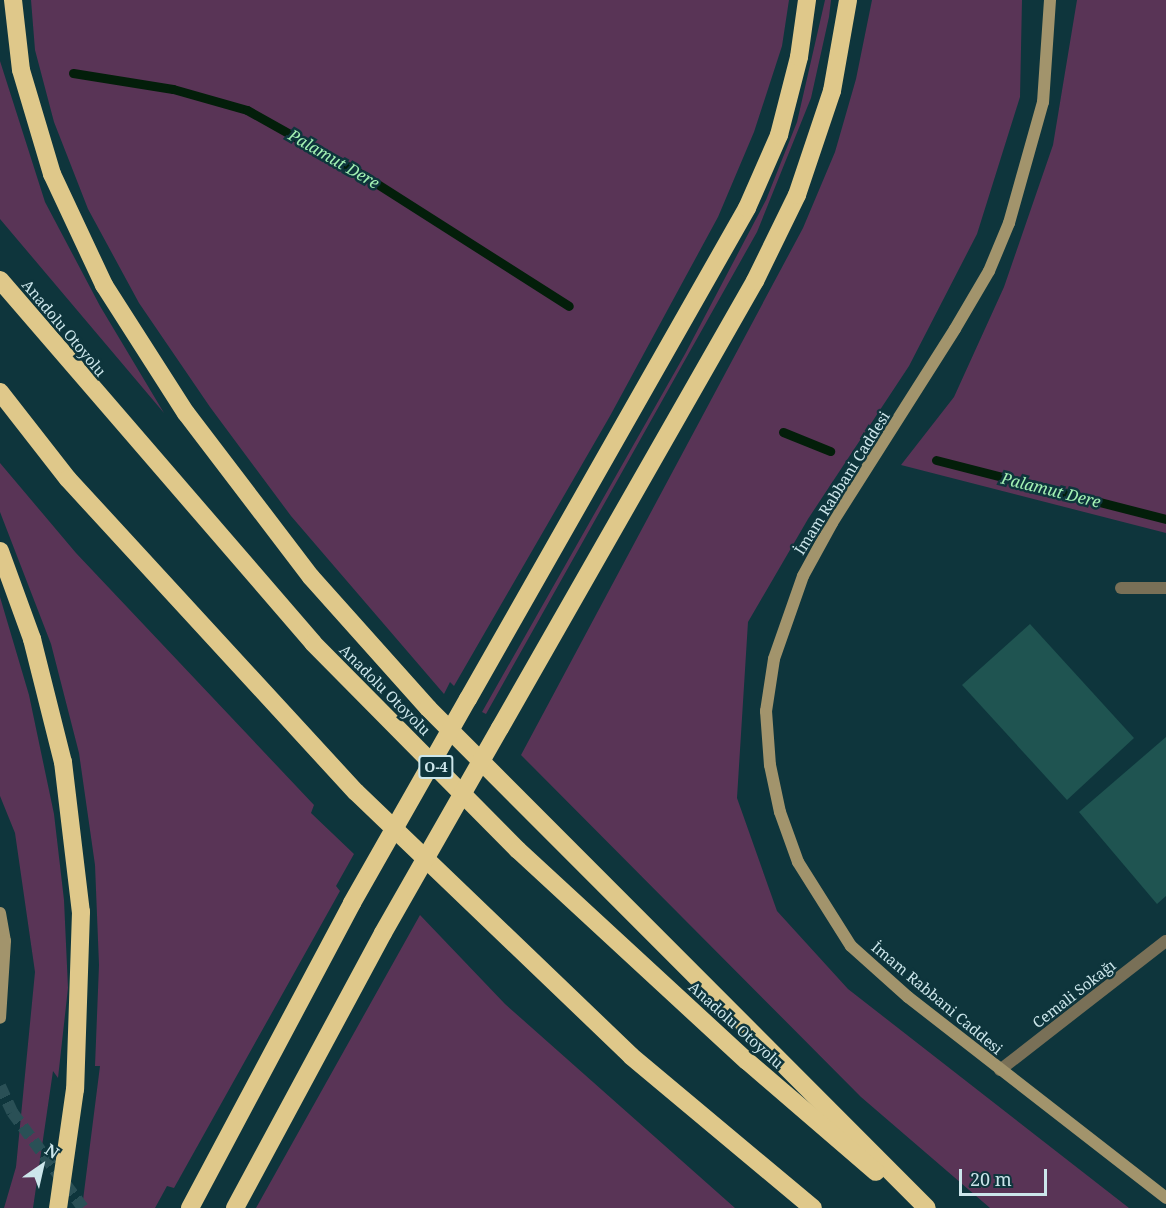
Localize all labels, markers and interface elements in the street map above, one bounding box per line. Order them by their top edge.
water label: Palamut Dere [285,125,383,193]
street label: Anadolu Otoyolu [18,276,110,380]
street label: İmam Rabbani Caddesi [791,408,893,558]
water label: Palamut Dere [999,468,1103,512]
street label: Anadolu Otoyolu [336,641,434,739]
road number: O-4 [418,756,454,778]
street label: İmam Rabbani Caddesi [868,938,1006,1058]
street label: Cemali Sokağı [1029,956,1119,1032]
street label: Anadolu Otoyolu [685,978,787,1072]
north arrow [12,1136,72,1196]
text: N [41,1138,63,1164]
scale bar [962,1157,1050,1195]
text: 20 m [970,1167,1012,1191]

